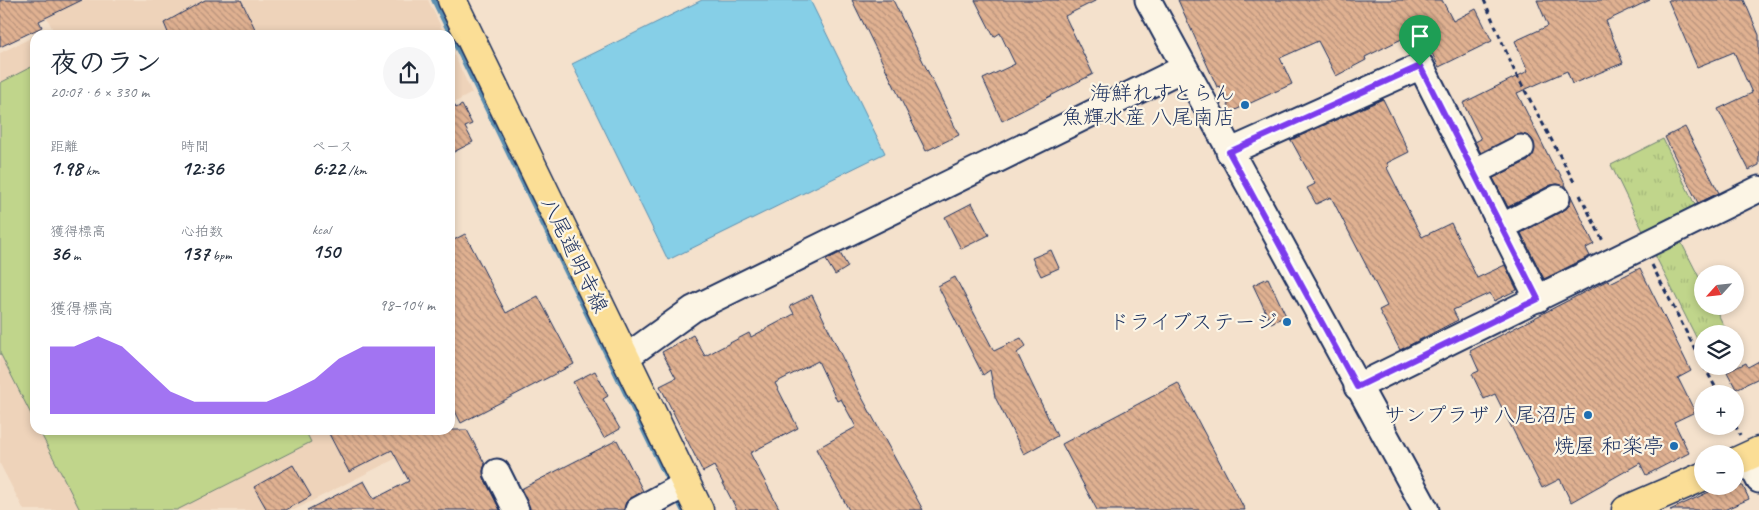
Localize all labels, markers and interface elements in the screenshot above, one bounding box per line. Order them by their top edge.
pin [1399,15,1441,66]
icon: arrive [1406,22,1434,50]
text: 夜のラン [50,45,162,80]
button: share [383,47,435,99]
place label: 海鮮れすとらん 魚輝水産 八尾南店 [1062,80,1235,130]
text: 20:07 · 6 × 330 m [50,82,149,102]
marker: 海鮮れすとらん 魚輝水産 八尾南店 [1239,99,1251,111]
text: 距離 [50,138,78,155]
text: 時間 [181,138,209,155]
text: ペース [312,138,353,155]
text: 1.98 [50,155,82,181]
text: 12:36 [181,155,223,181]
text: 6:22 [312,155,345,181]
text: km [82,162,99,179]
text: /km [345,162,367,179]
street label: 八尾道明寺線 [536,193,614,317]
text: kcal [312,221,331,238]
text: 獲得標高 [50,223,106,240]
text: 心拍数 [181,223,223,240]
text: 150 [312,238,340,264]
text: 36 [50,240,69,266]
text: 137 [181,240,209,266]
text: m [69,247,81,264]
text: bpm [209,247,232,264]
north arrow [1694,265,1744,315]
map controls [1694,265,1744,495]
text: 98–104 m [379,295,435,315]
text: 獲得標高 [50,299,114,319]
place label: ドライブステージ [1109,309,1277,335]
marker: ドライブステージ [1281,316,1293,328]
button: layers [1694,325,1744,375]
button: + [1694,385,1744,435]
place label: サンプラザ 八尾沼店 [1384,402,1578,428]
marker: サンプラザ 八尾沼店 [1582,409,1594,421]
place label: 焼屋 和楽亭 [1554,433,1664,459]
marker: 焼屋 和楽亭 [1668,440,1680,452]
button: − [1694,445,1744,495]

